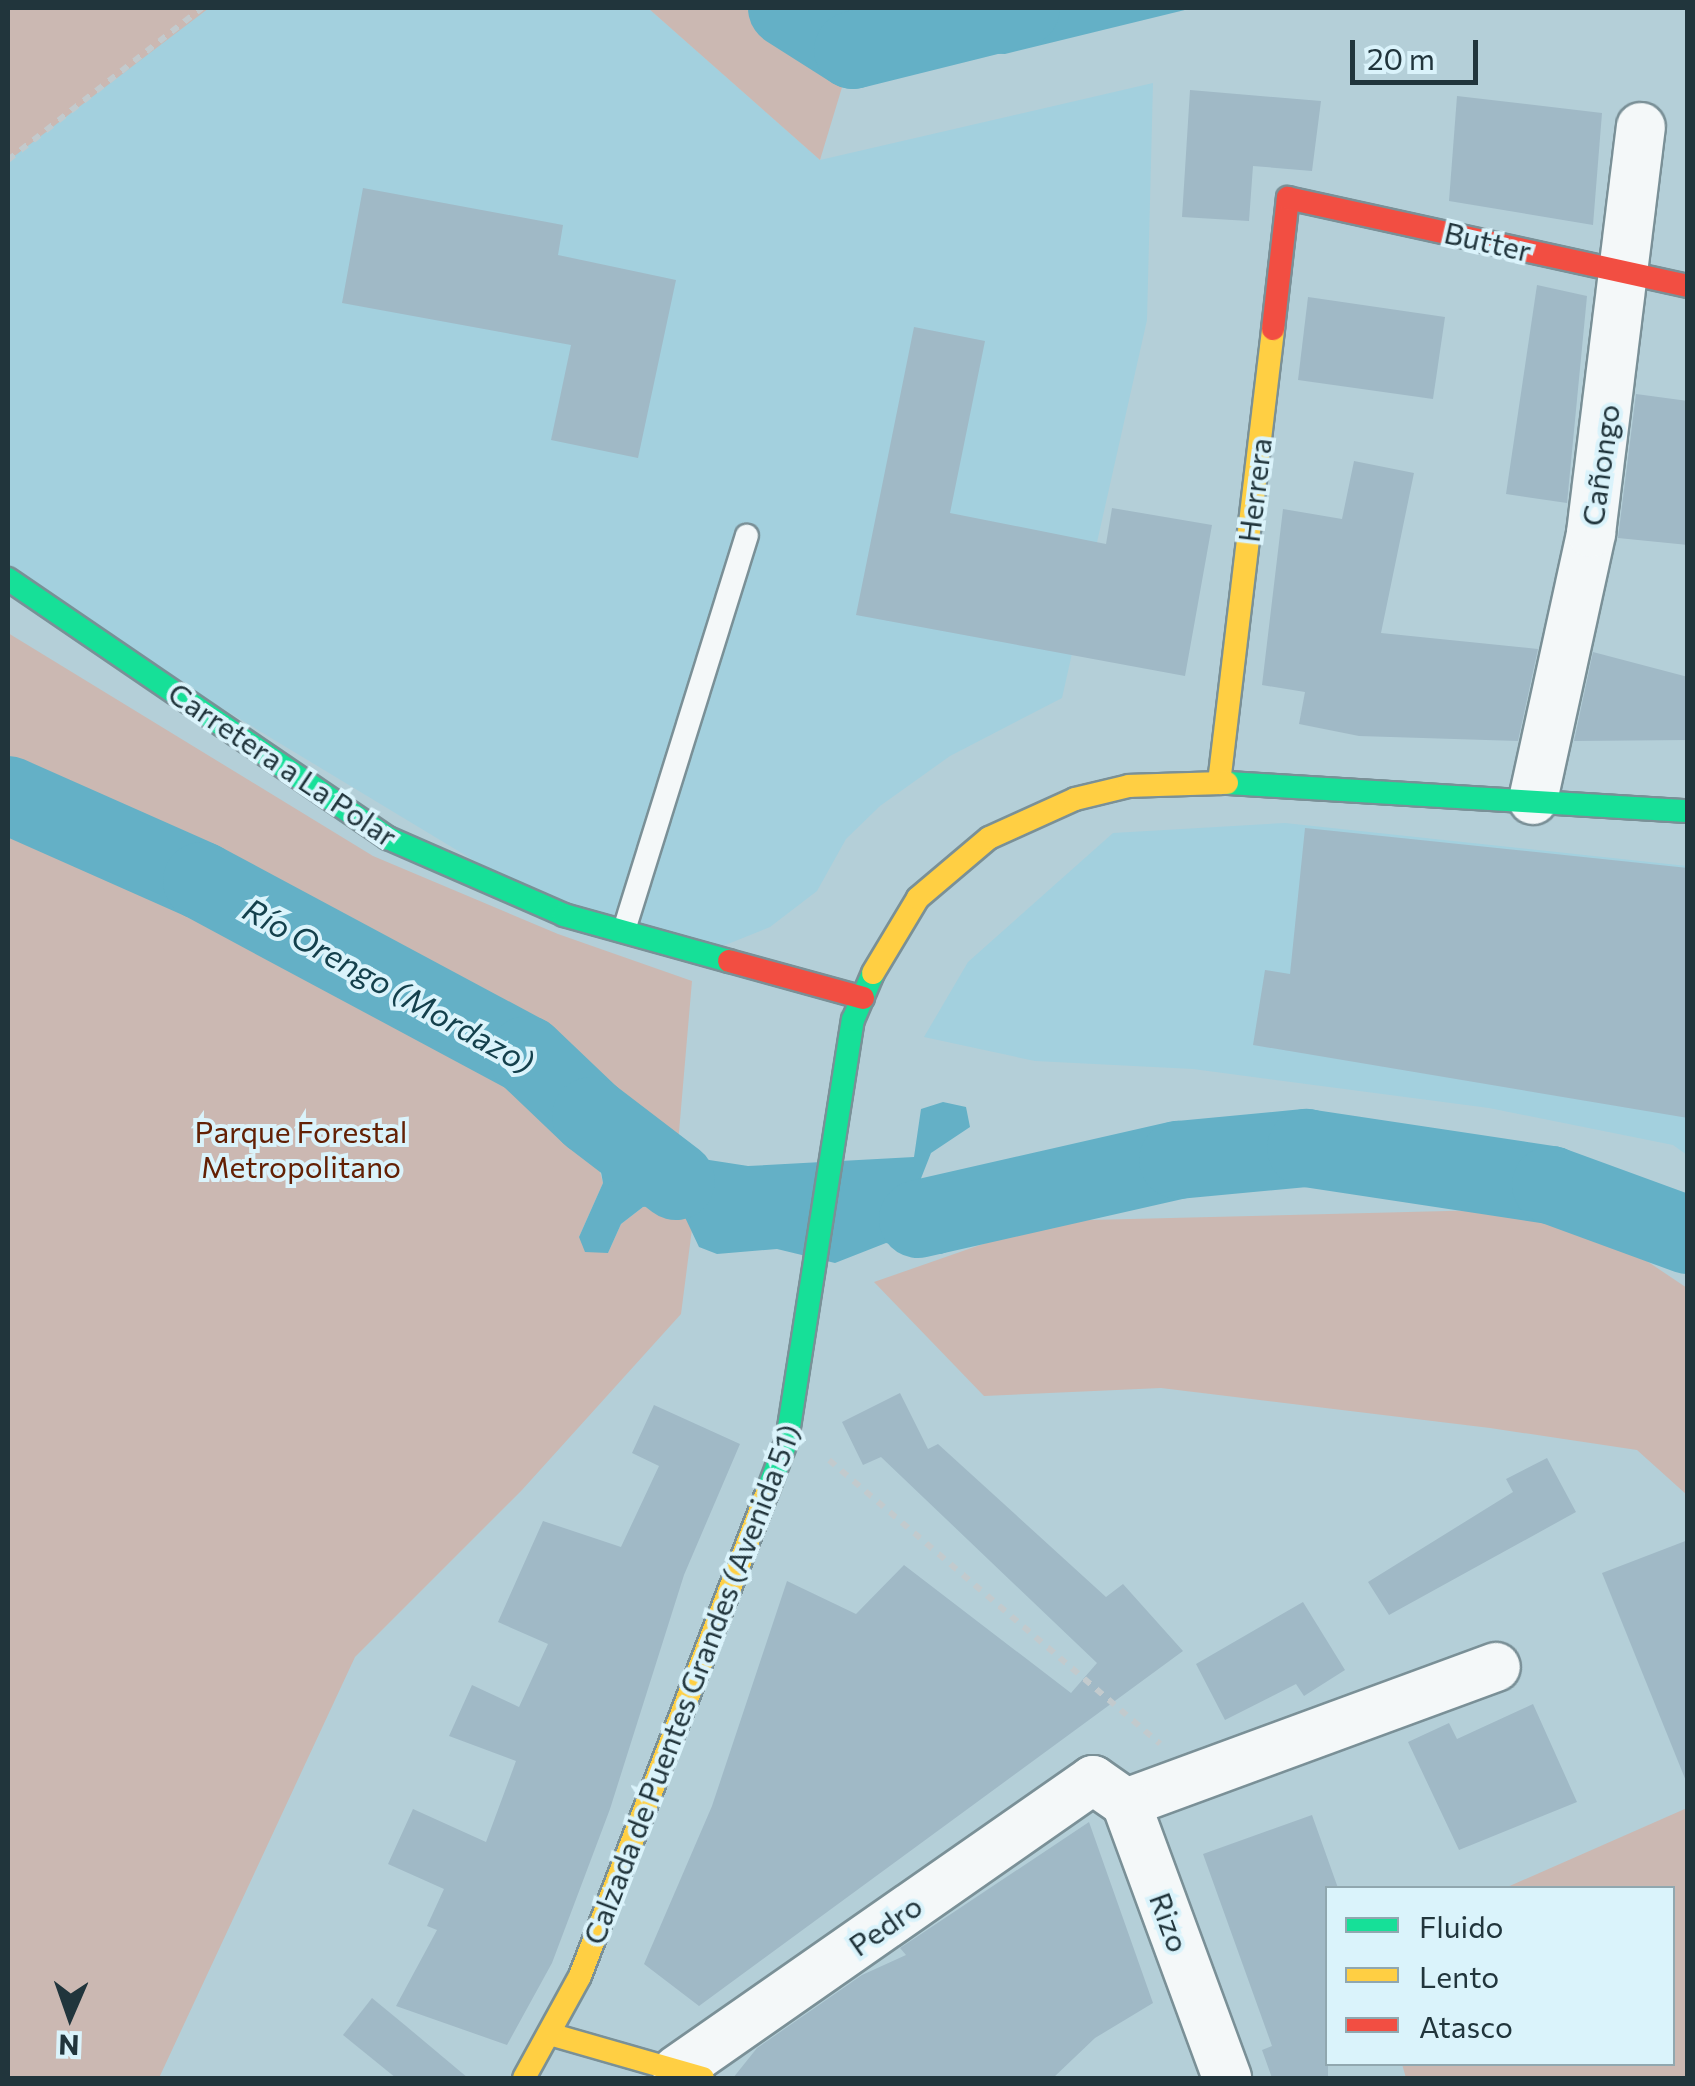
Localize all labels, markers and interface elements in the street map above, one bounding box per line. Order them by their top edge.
scale bar [1355,20,1482,82]
text: 20 m [1367,39,1435,76]
street label: Butter [1441,214,1535,268]
street label: Cañongo [1574,402,1626,528]
street label: Herrera [1230,436,1278,544]
street label: Carretera a La Polar [162,674,404,854]
water label: Río Orengo (Mordazo) [237,889,541,1081]
park label: Parque Forestal Metropolitano [195,1113,407,1184]
street label: Calzada de Puentes Grandes (Avenida 51) [575,1419,807,1949]
legend [1325,1886,1675,2066]
street label: Pedro [842,1887,928,1963]
street label: Rizo [1143,1887,1197,1957]
text: Fluido [1419,1907,1504,1944]
text: Lento [1419,1957,1499,1994]
north arrow [20,1966,120,2066]
text: Atasco [1419,2007,1513,2044]
text: N [58,2029,80,2063]

